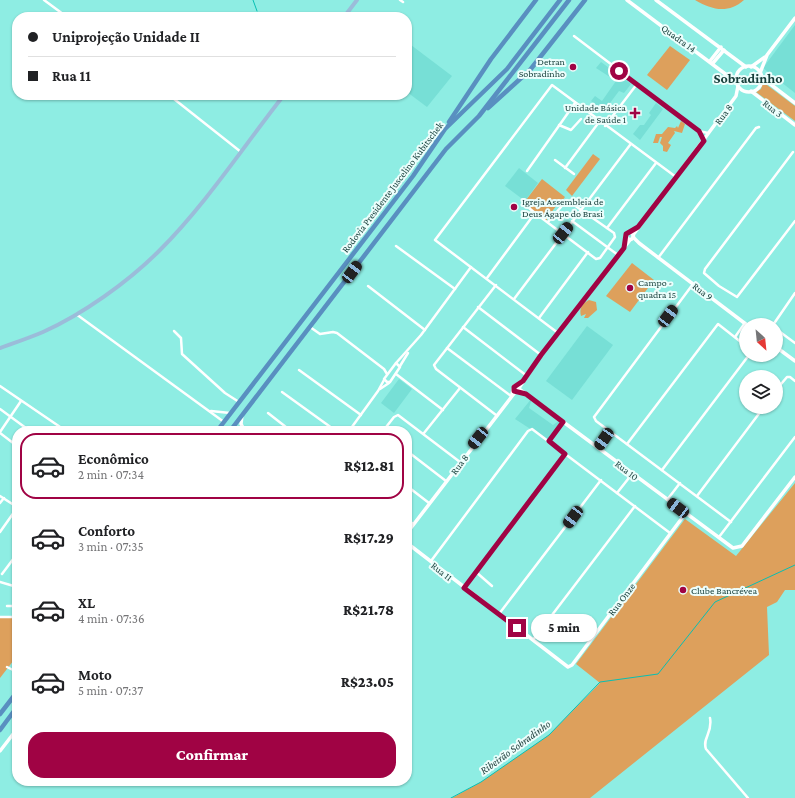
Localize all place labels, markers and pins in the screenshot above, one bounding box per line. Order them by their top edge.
place label: Detran Sobradinho [519,56,566,79]
marker: Detran Sobradinho [568,62,578,72]
place label: Unidade Básica de Saúde 1 [565,102,626,125]
marker: Unidade Básica de Saúde 1 [629,107,641,119]
place label: Igreja Assembleia de Deus Ágape do Brasi [522,196,604,219]
marker: Igreja Assembleia de Deus Ágape do Brasi [509,202,519,212]
place label: Campo - quadra 15 [638,277,676,300]
marker: Campo - quadra 15 [625,283,635,293]
marker: Clube Bancrévea [678,585,688,595]
place label: Clube Bancrévea [691,585,757,596]

